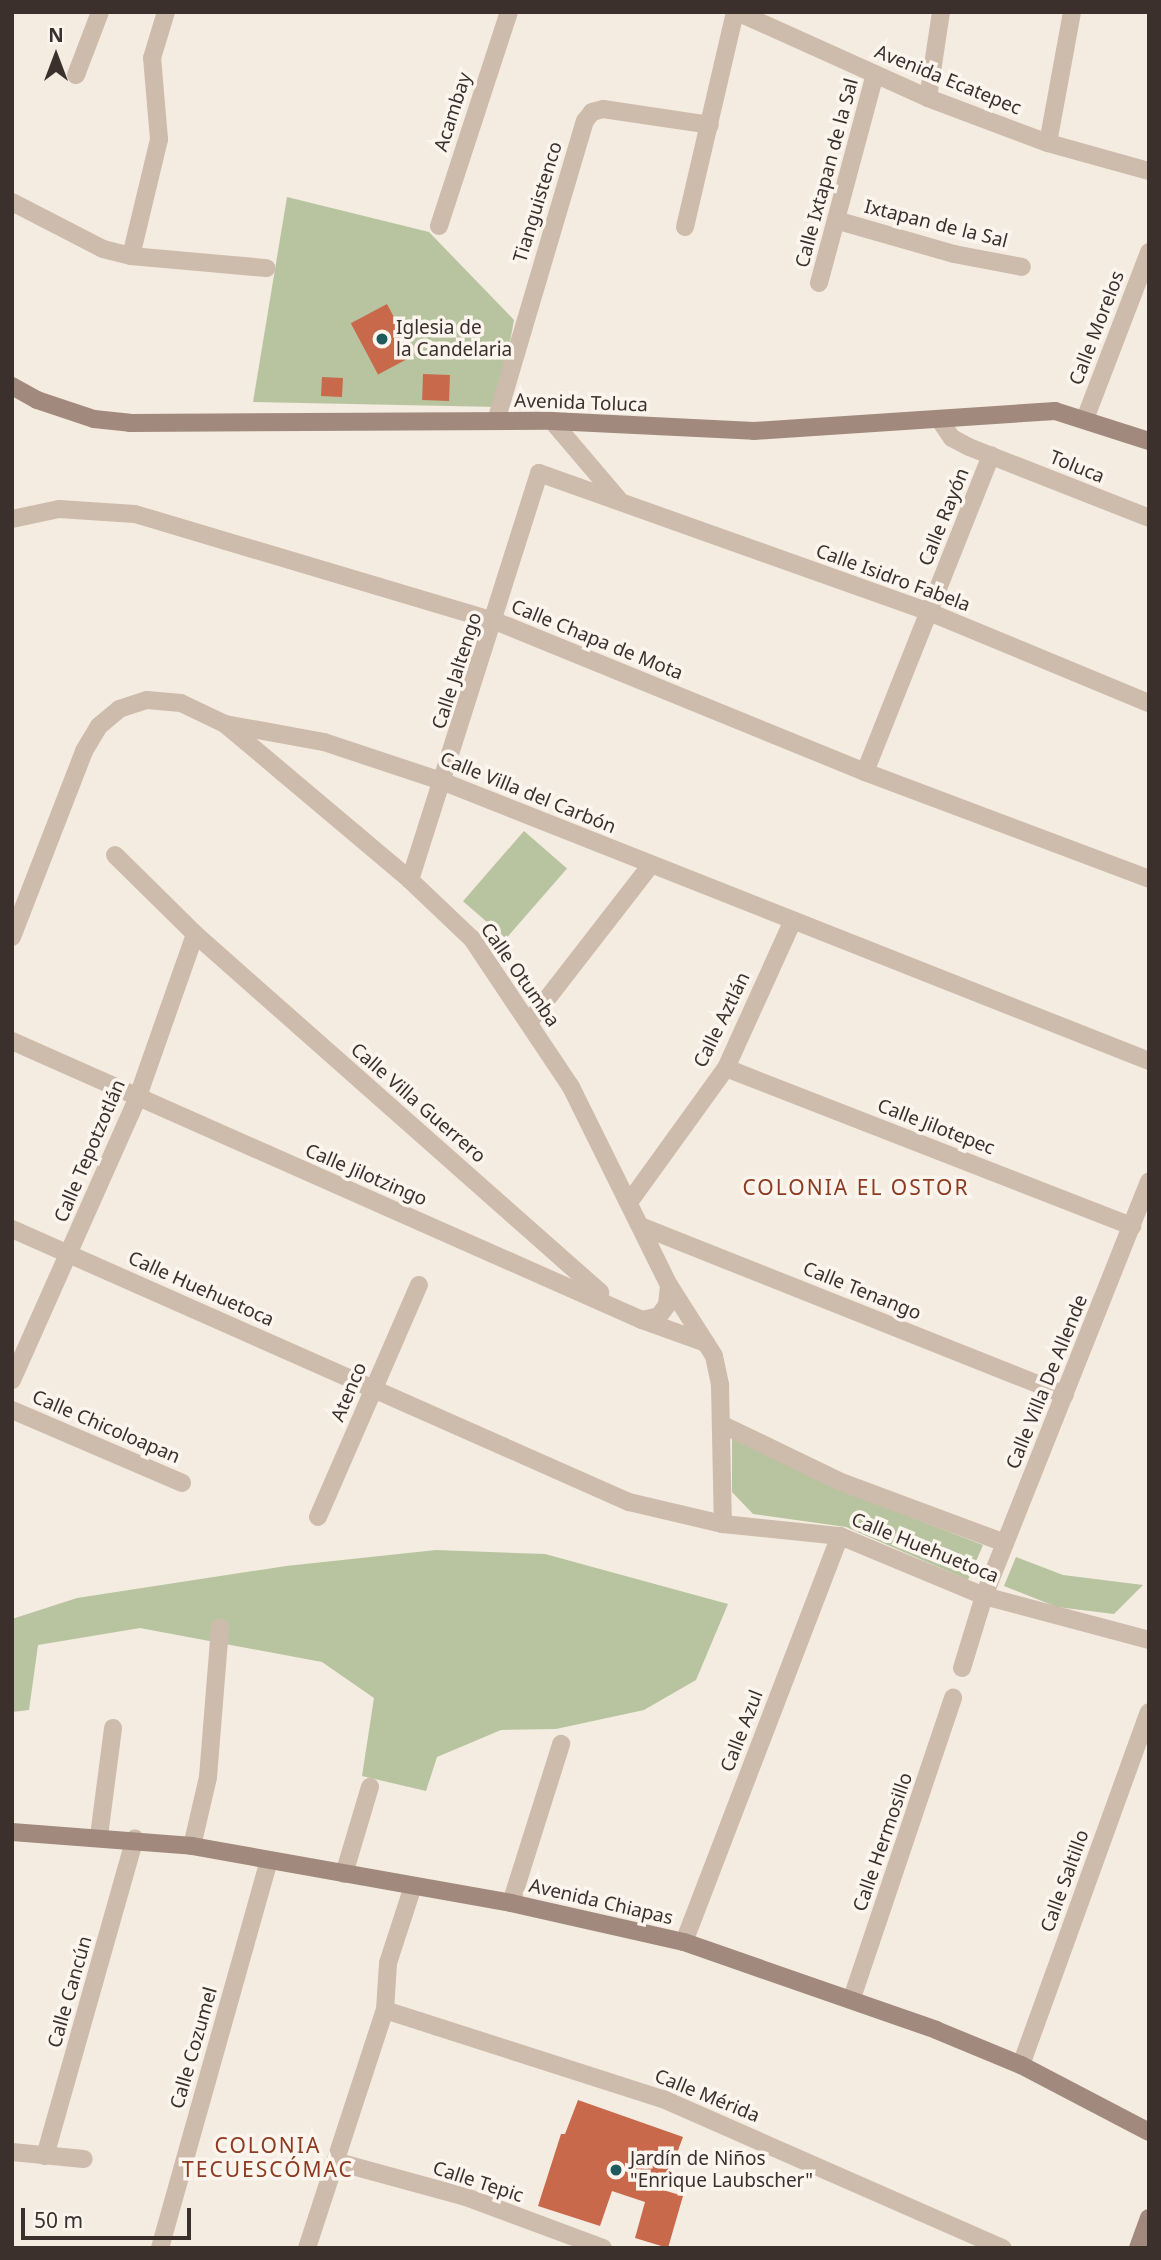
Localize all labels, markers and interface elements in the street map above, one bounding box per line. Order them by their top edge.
north arrow [21,21,91,91]
text: N [48,22,64,48]
street label: Avenida Ecatepec [871,40,1025,120]
street label: Acambay [430,70,476,154]
street label: Calle Ixtapan de la Sal [791,76,863,270]
street label: Tianguistenco [509,139,567,265]
street label: Ixtapan de la Sal [862,195,1010,253]
street label: Calle Morelos [1065,268,1129,388]
place label: Iglesia de la Candelaria [396,317,512,361]
marker: Iglesia de la Candelaria [374,331,390,347]
street label: Avenida Toluca [514,389,648,417]
street label: Toluca [1046,446,1108,488]
street label: Calle Rayón [914,465,974,569]
street label: Calle Isidro Fabela [813,539,973,617]
street label: Calle Chapa de Mota [508,595,686,685]
street label: Calle Jaltengo [427,610,487,732]
street label: Calle Villa del Carbón [437,747,619,839]
street label: Calle Otumba [476,919,564,1031]
street label: Calle Aztlán [689,969,755,1071]
street label: Calle Villa Guerrero [346,1038,490,1168]
street label: Calle Tepotzotlán [50,1076,130,1226]
street label: Calle Jilotepec [874,1094,998,1160]
street label: Calle Jilotzingo [302,1139,430,1211]
district label: COLONIA EL OSTOR [745,1174,967,1200]
street label: Calle Huehuetoca [125,1247,277,1331]
street label: Calle Tenango [800,1257,924,1325]
street label: Calle Villa De Allende [1002,1291,1092,1473]
street label: Atenco [326,1359,372,1425]
street label: Calle Chicoloapan [29,1386,183,1468]
street label: Calle Huehuetoca [848,1508,1002,1588]
street label: Calle Azul [716,1687,768,1775]
street label: Calle Hermosillo [849,1770,917,1914]
street label: Calle Saltillo [1036,1827,1094,1935]
street label: Avenida Chiapas [527,1874,675,1930]
street label: Calle Cancún [43,1934,97,2050]
street label: Calle Cozumel [166,1985,222,2111]
street label: Calle Mérida [651,2065,763,2127]
district label: COLONIA TECUESCÓMAC [183,2132,353,2182]
place label: Jardín de Niños "Enrique Laubscher" [630,2148,813,2192]
street label: Calle Tepic [430,2157,526,2207]
marker: Jardín de Niños "Enrique Laubscher" [608,2162,624,2178]
scale bar [24,2194,194,2238]
text: 50 m [34,2206,83,2234]

